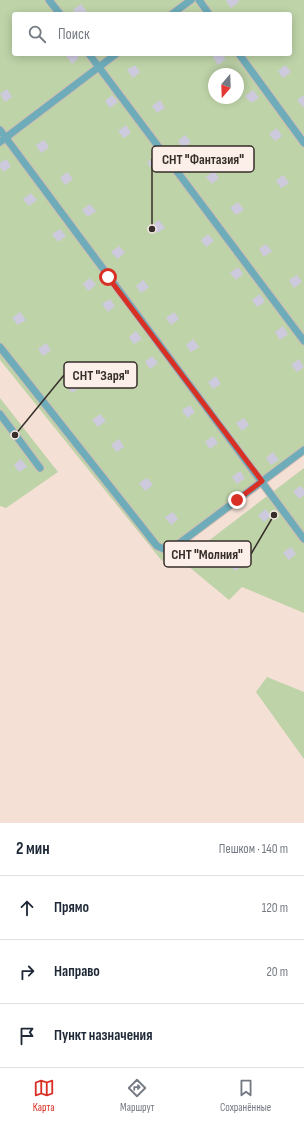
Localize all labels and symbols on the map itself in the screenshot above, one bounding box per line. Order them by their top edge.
north arrow [208,68,244,104]
callout: СНТ "Фантазия" [152,146,254,172]
text: СНТ "Фантазия" [162,151,244,168]
route start [99,268,117,286]
callout: СНТ "Заря" [64,362,137,388]
text: СНТ "Заря" [73,367,130,384]
route end [228,491,246,509]
callout: СНТ "Молния" [164,541,251,567]
text: СНТ "Молния" [171,546,243,563]

